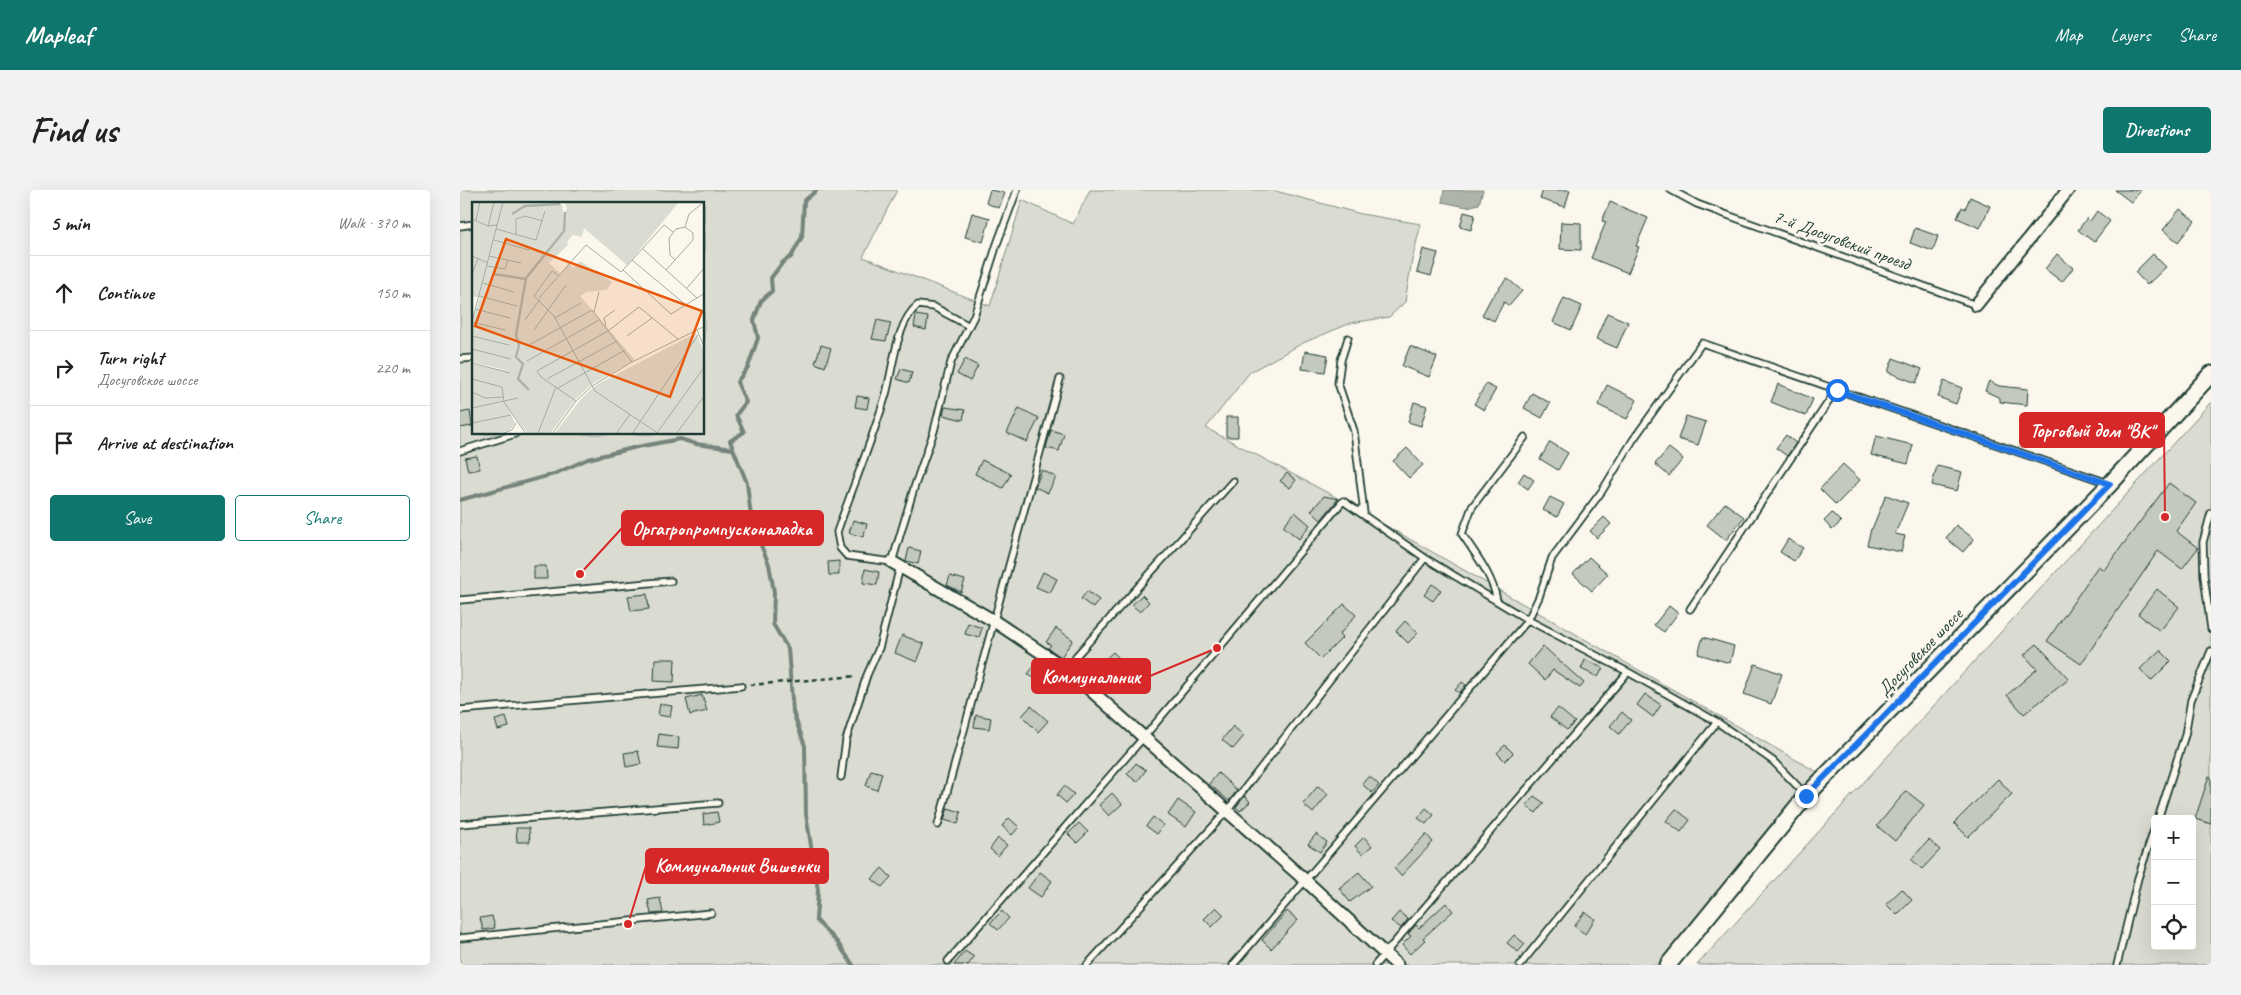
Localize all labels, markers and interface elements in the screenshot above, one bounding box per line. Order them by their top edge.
text: Mapleaf [25,20,92,50]
text: Map [2055,24,2083,46]
text: Layers [2111,24,2150,46]
text: Share [2178,24,2216,46]
button: Directions [2103,107,2211,153]
text: Find us [30,108,117,153]
inset map [472,202,705,435]
street label: 7-й Досуговский проезд [1771,205,1915,275]
text: 5 min [50,210,90,236]
text: Walk · 370 m [338,213,410,233]
icon: ahead [50,279,78,307]
text: Continue [97,281,154,305]
text: 150 m [376,283,410,303]
text: Turn right [97,346,164,370]
icon: right [50,354,78,382]
text: 220 m [376,358,410,378]
text: Досуговское шоссе [97,370,197,390]
route start [1826,379,1849,402]
callout: Торговый дом "ВК" [2020,413,2164,447]
text: Торговый дом "ВК" [2030,419,2159,443]
icon: arrive [50,429,78,457]
text: Arrive at destination [97,431,233,455]
button: Save [50,495,225,541]
button: Share [235,495,410,541]
callout: Оргагропромпусконаладка [622,511,823,545]
text: Оргагропромпусконаладка [632,517,814,541]
street label: Досуговское шоссе [1873,603,1968,700]
callout: Коммунальник [1032,659,1150,693]
text: Коммунальник [1042,665,1143,689]
route end [1795,785,1818,808]
map controls [2151,815,2196,950]
button: + [2151,815,2196,860]
callout: Коммунальник Вишенки [646,849,828,883]
text: Коммунальник Вишенки [655,854,821,878]
button: − [2151,860,2196,905]
button: locate [2151,905,2196,950]

